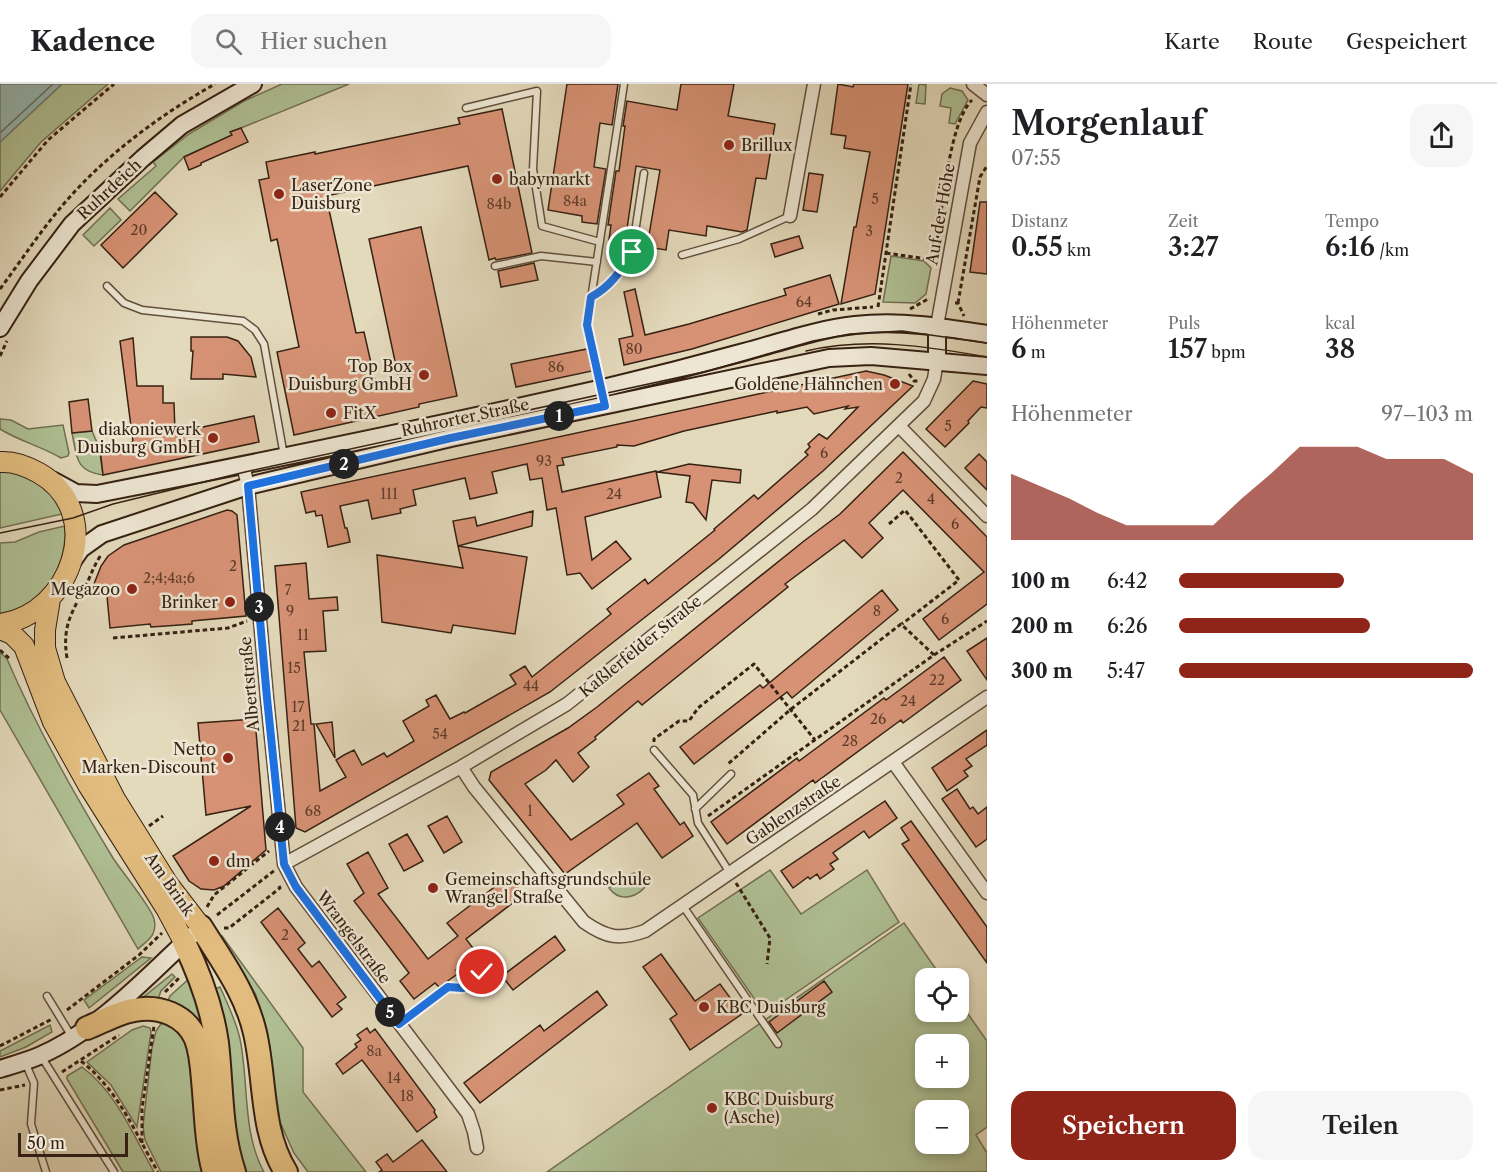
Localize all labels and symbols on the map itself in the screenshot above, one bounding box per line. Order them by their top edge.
place label: Brillux [741,135,793,155]
marker: Brillux [722,138,736,152]
street label: Ruhrdeich [73,154,145,224]
street label: Auf der Höhe [921,162,959,267]
place label: babymarkt [509,169,591,189]
marker: babymarkt [490,172,504,186]
place label: LaserZone Duisburg [291,175,372,213]
marker: LaserZone Duisburg [272,187,286,201]
house number: 5 [871,190,879,208]
house number: 84a [563,192,587,210]
house number: 84b [487,195,511,213]
house number: 20 [131,221,148,239]
house number: 3 [865,222,873,240]
pin [606,226,657,277]
house number: 64 [796,293,812,311]
house number: 80 [625,340,643,358]
place label: Top Box Duisburg GmbH [288,356,413,394]
house number: 86 [548,358,564,376]
marker: Top Box Duisburg GmbH [417,368,431,382]
place label: Goldene Hähnchen [734,374,883,394]
marker: Goldene Hähnchen [888,377,902,391]
street label: Ruhrorter Straße [399,394,531,440]
pin: 1 [544,401,574,431]
place label: FitX [343,403,377,423]
marker: FitX [324,406,338,420]
house number: 5 [944,417,952,435]
place label: diakoniewerk Duisburg GmbH [77,419,202,457]
marker: diakoniewerk Duisburg GmbH [206,431,220,445]
house number: 6 [820,444,828,462]
pin: 2 [329,449,359,479]
house number: 93 [536,452,552,470]
house number: 2 [895,469,903,487]
house number: 111 [380,485,398,503]
house number: 24 [606,485,622,503]
house number: 4 [927,490,935,508]
house number: 6 [951,515,959,533]
house number: 2 [229,557,237,575]
house number: 2;4;4a;6 [143,569,195,587]
place label: Megazoo [51,579,120,599]
house number: 7 [285,581,292,599]
marker: Megazoo [125,582,139,596]
street label: Kaßlerfelder Straße [575,591,705,701]
place label: Brinker [161,592,218,612]
pin: 3 [244,592,274,622]
marker: Brinker [223,595,237,609]
house number: 9 [286,602,294,620]
house number: 8 [873,602,881,620]
house number: 6 [941,610,949,628]
house number: 11 [297,626,309,644]
street label: Albertstraße [235,636,263,733]
house number: 15 [287,659,301,677]
house number: 22 [929,671,945,689]
house number: 44 [523,677,539,695]
house number: 24 [900,692,916,710]
house number: 17 [292,698,304,716]
house number: 26 [870,710,886,728]
house number: 21 [292,717,306,735]
house number: 54 [432,725,448,743]
house number: 28 [842,732,858,750]
place label: Netto Marken-Discount [81,739,216,777]
marker: Netto Marken-Discount [221,751,235,765]
street label: Gablenzstraße [742,771,844,849]
house number: 68 [305,802,321,820]
house number: 1 [527,802,533,820]
pin: 4 [265,812,295,842]
street label: Am Brink [140,848,200,920]
place label: dm [226,851,251,871]
marker: dm [207,854,221,868]
place label: Gemeinschaftsgrundschule Wrangel Straße [444,869,651,907]
marker: Gemeinschaftsgrundschule Wrangel Straße [426,881,440,895]
street label: Wrangelstraße [312,886,395,987]
house number: 2 [281,926,289,944]
pin [456,946,507,997]
pin: 5 [375,997,405,1027]
place label: KBC Duisburg [716,997,826,1017]
marker: KBC Duisburg [697,1000,711,1014]
house number: 8a [366,1042,382,1060]
house number: 14 [387,1069,401,1087]
house number: 18 [400,1087,414,1105]
place label: KBC Duisburg (Asche) [724,1089,834,1127]
marker: KBC Duisburg (Asche) [705,1101,719,1115]
scale bar [18,1130,128,1158]

